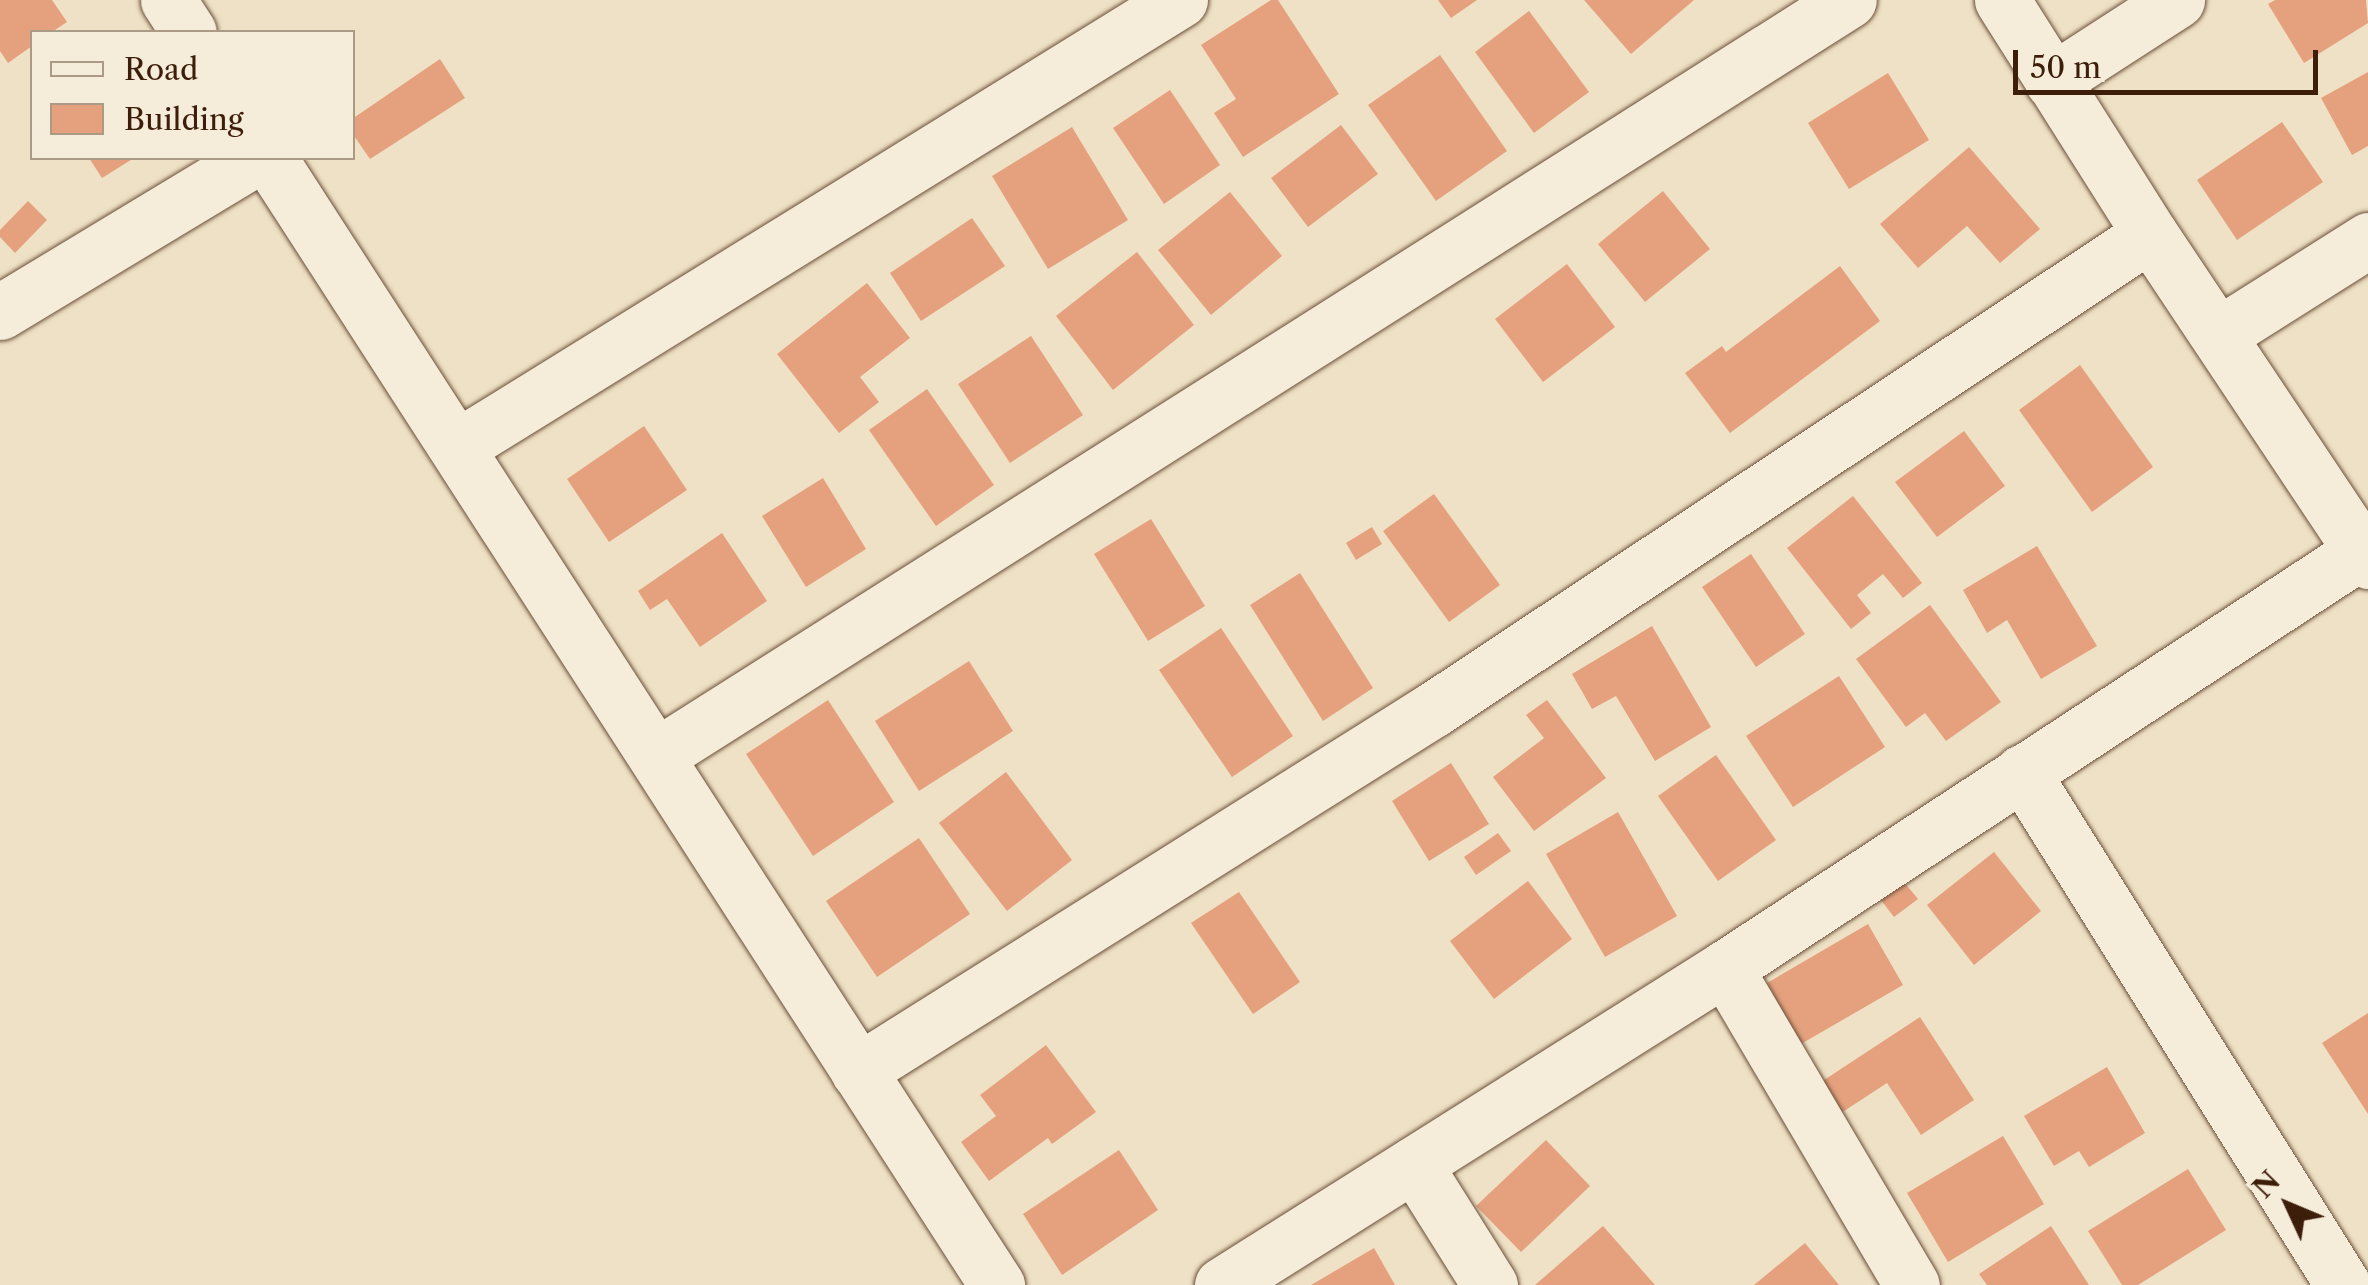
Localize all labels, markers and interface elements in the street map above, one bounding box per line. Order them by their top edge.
legend [30,30,355,160]
scale bar [2018,30,2323,92]
text: 50 m [2030,49,2101,86]
text: Road [124,51,198,88]
text: Building [124,101,244,138]
north arrow [2238,1155,2338,1255]
text: N [2246,1164,2287,1205]

